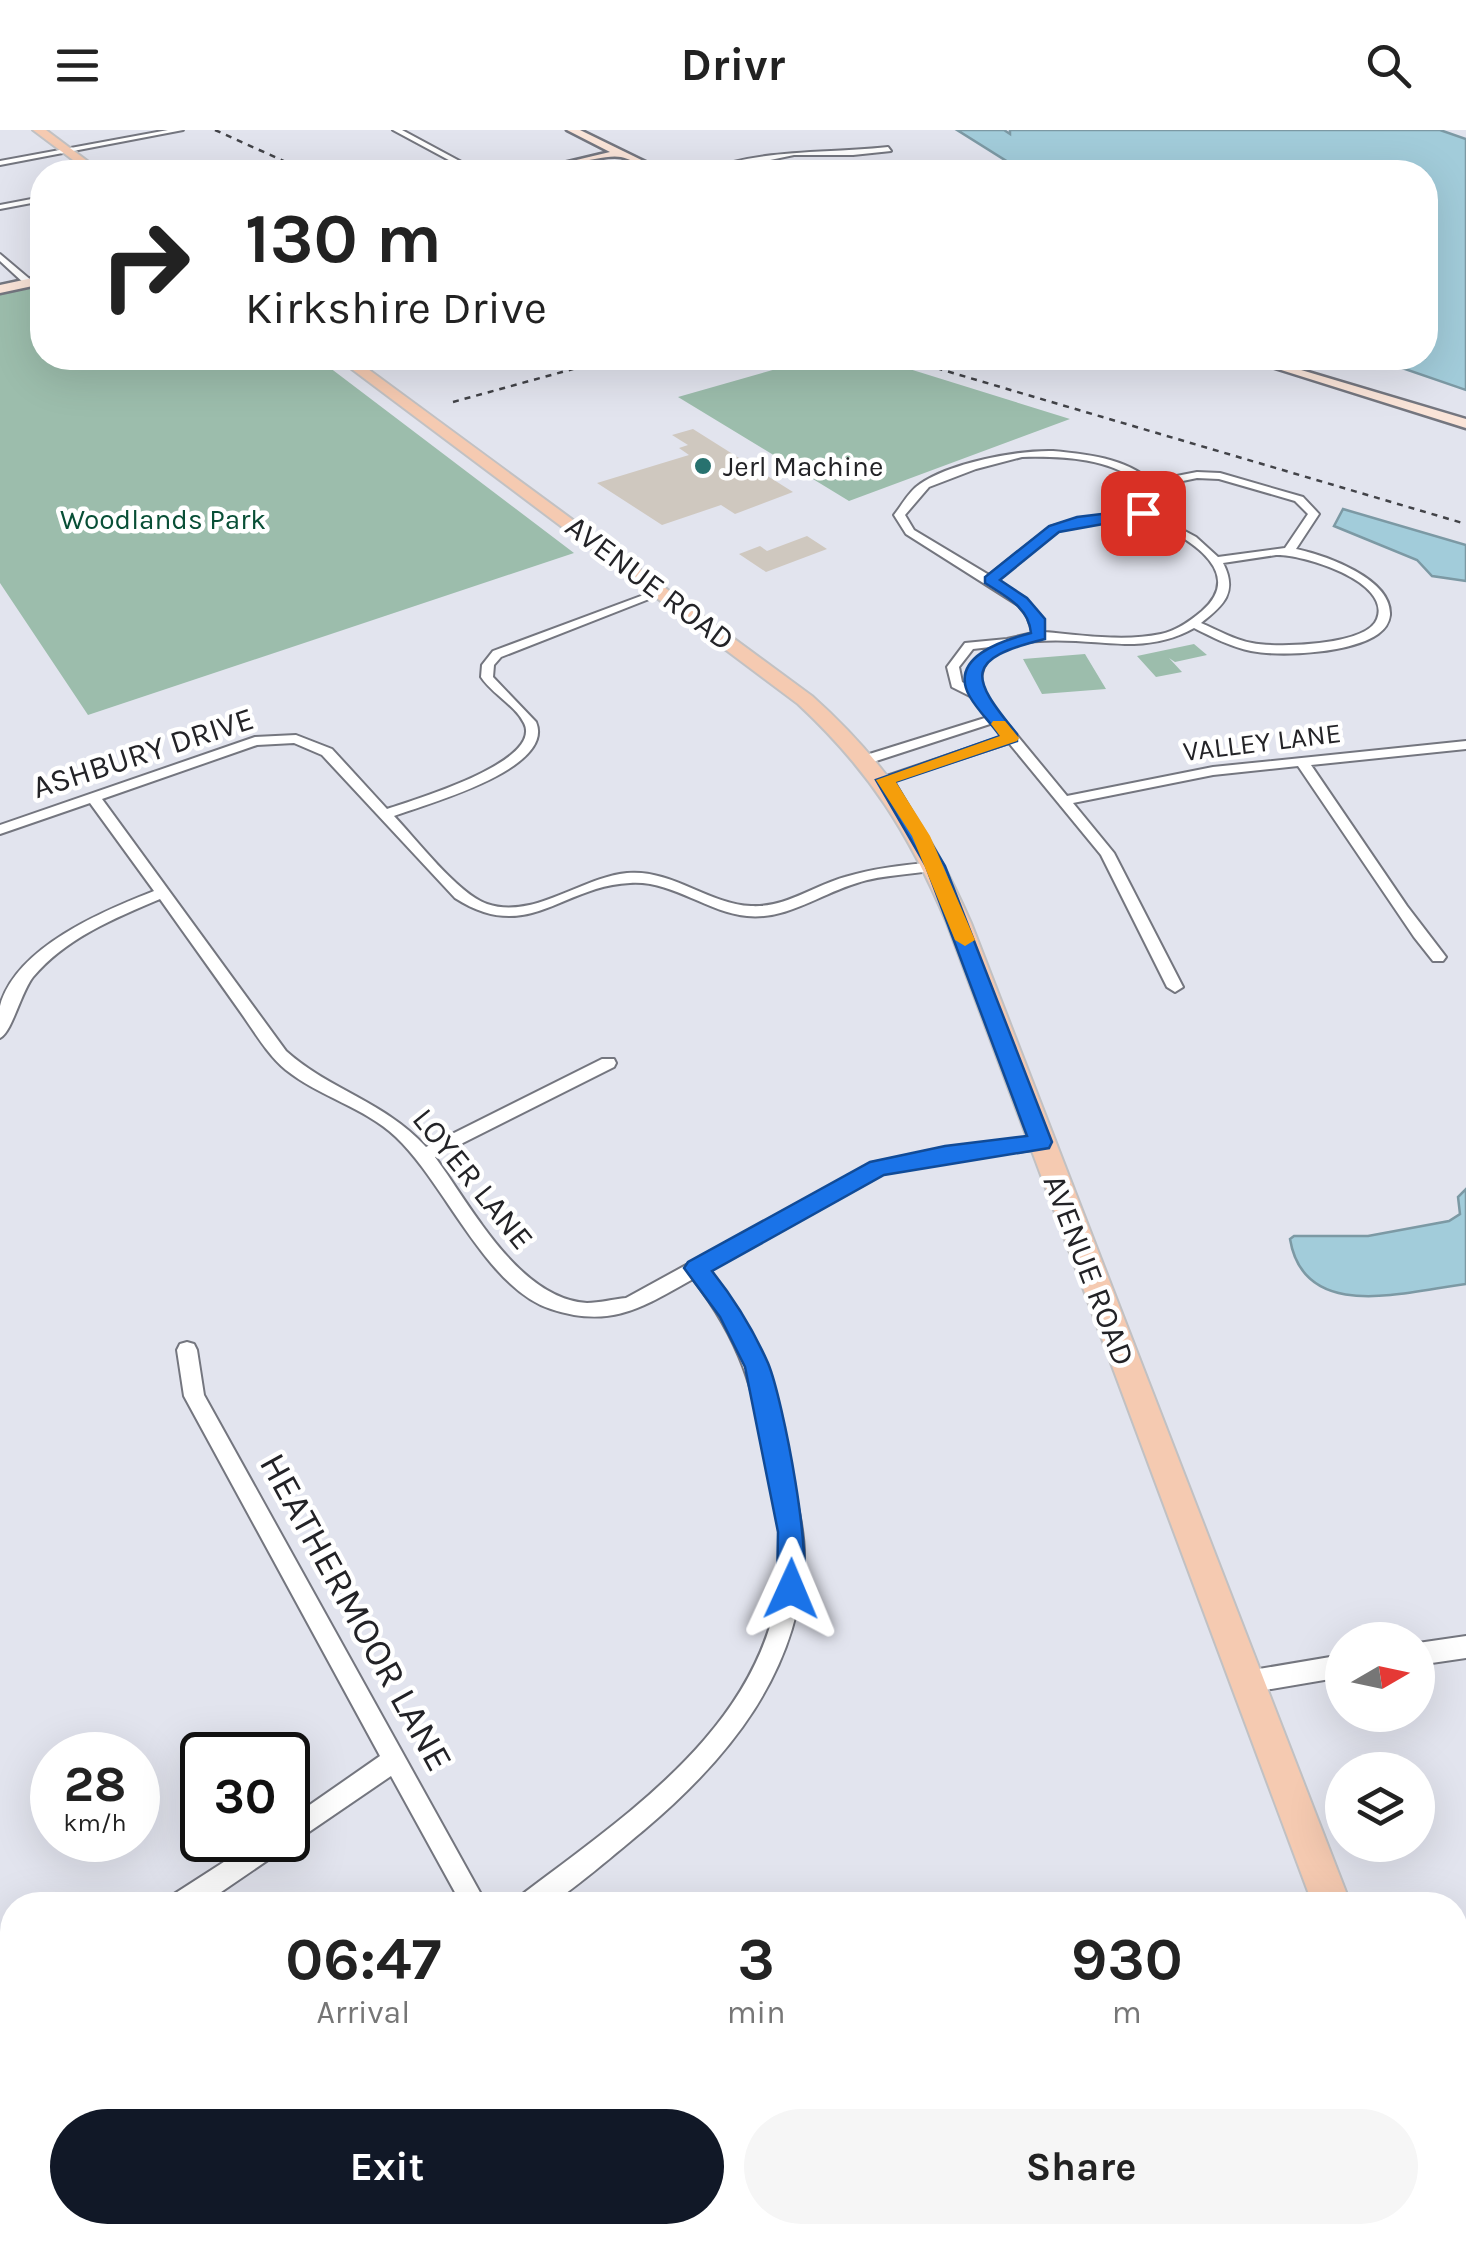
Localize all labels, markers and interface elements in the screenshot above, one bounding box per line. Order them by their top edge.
icon: menu [50,38,105,93]
icon: search [1361,38,1416,93]
text: Drivr [681,39,785,91]
text: 130 m [245,198,442,280]
icon: right [80,200,210,330]
text: Kirkshire Drive [245,282,547,334]
place label: Jerl Machine [723,450,883,483]
marker: Jerl Machine [692,455,714,477]
pin [1101,471,1186,556]
icon: arrive [1116,486,1171,541]
park label: Woodlands Park [60,503,266,536]
street label: AVENUE ROAD [558,508,742,658]
street label: ASHBURY DRIVE [28,700,258,806]
street label: VALLEY LANE [1181,716,1343,768]
street label: LOYER LANE [405,1101,541,1257]
street label: AVENUE ROAD [1036,1169,1142,1371]
street label: HEATHERMOOR LANE [250,1445,462,1779]
position arrow [739,1537,843,1641]
north arrow [1325,1622,1435,1732]
map controls [1325,1622,1435,1862]
speed limit sign: 30 [180,1732,310,1862]
button: layers [1325,1752,1435,1862]
text: 28 [64,1755,126,1814]
text: km/h [63,1808,127,1837]
text: 06:47 [285,1924,441,1994]
text: 3 [737,1924,775,1994]
text: 930 [1071,1924,1183,1994]
text: Arrival [316,1994,410,2031]
text: min [727,1994,785,2031]
text: m [1112,1994,1142,2031]
button: Exit [50,2109,724,2224]
button: Share [744,2109,1418,2224]

